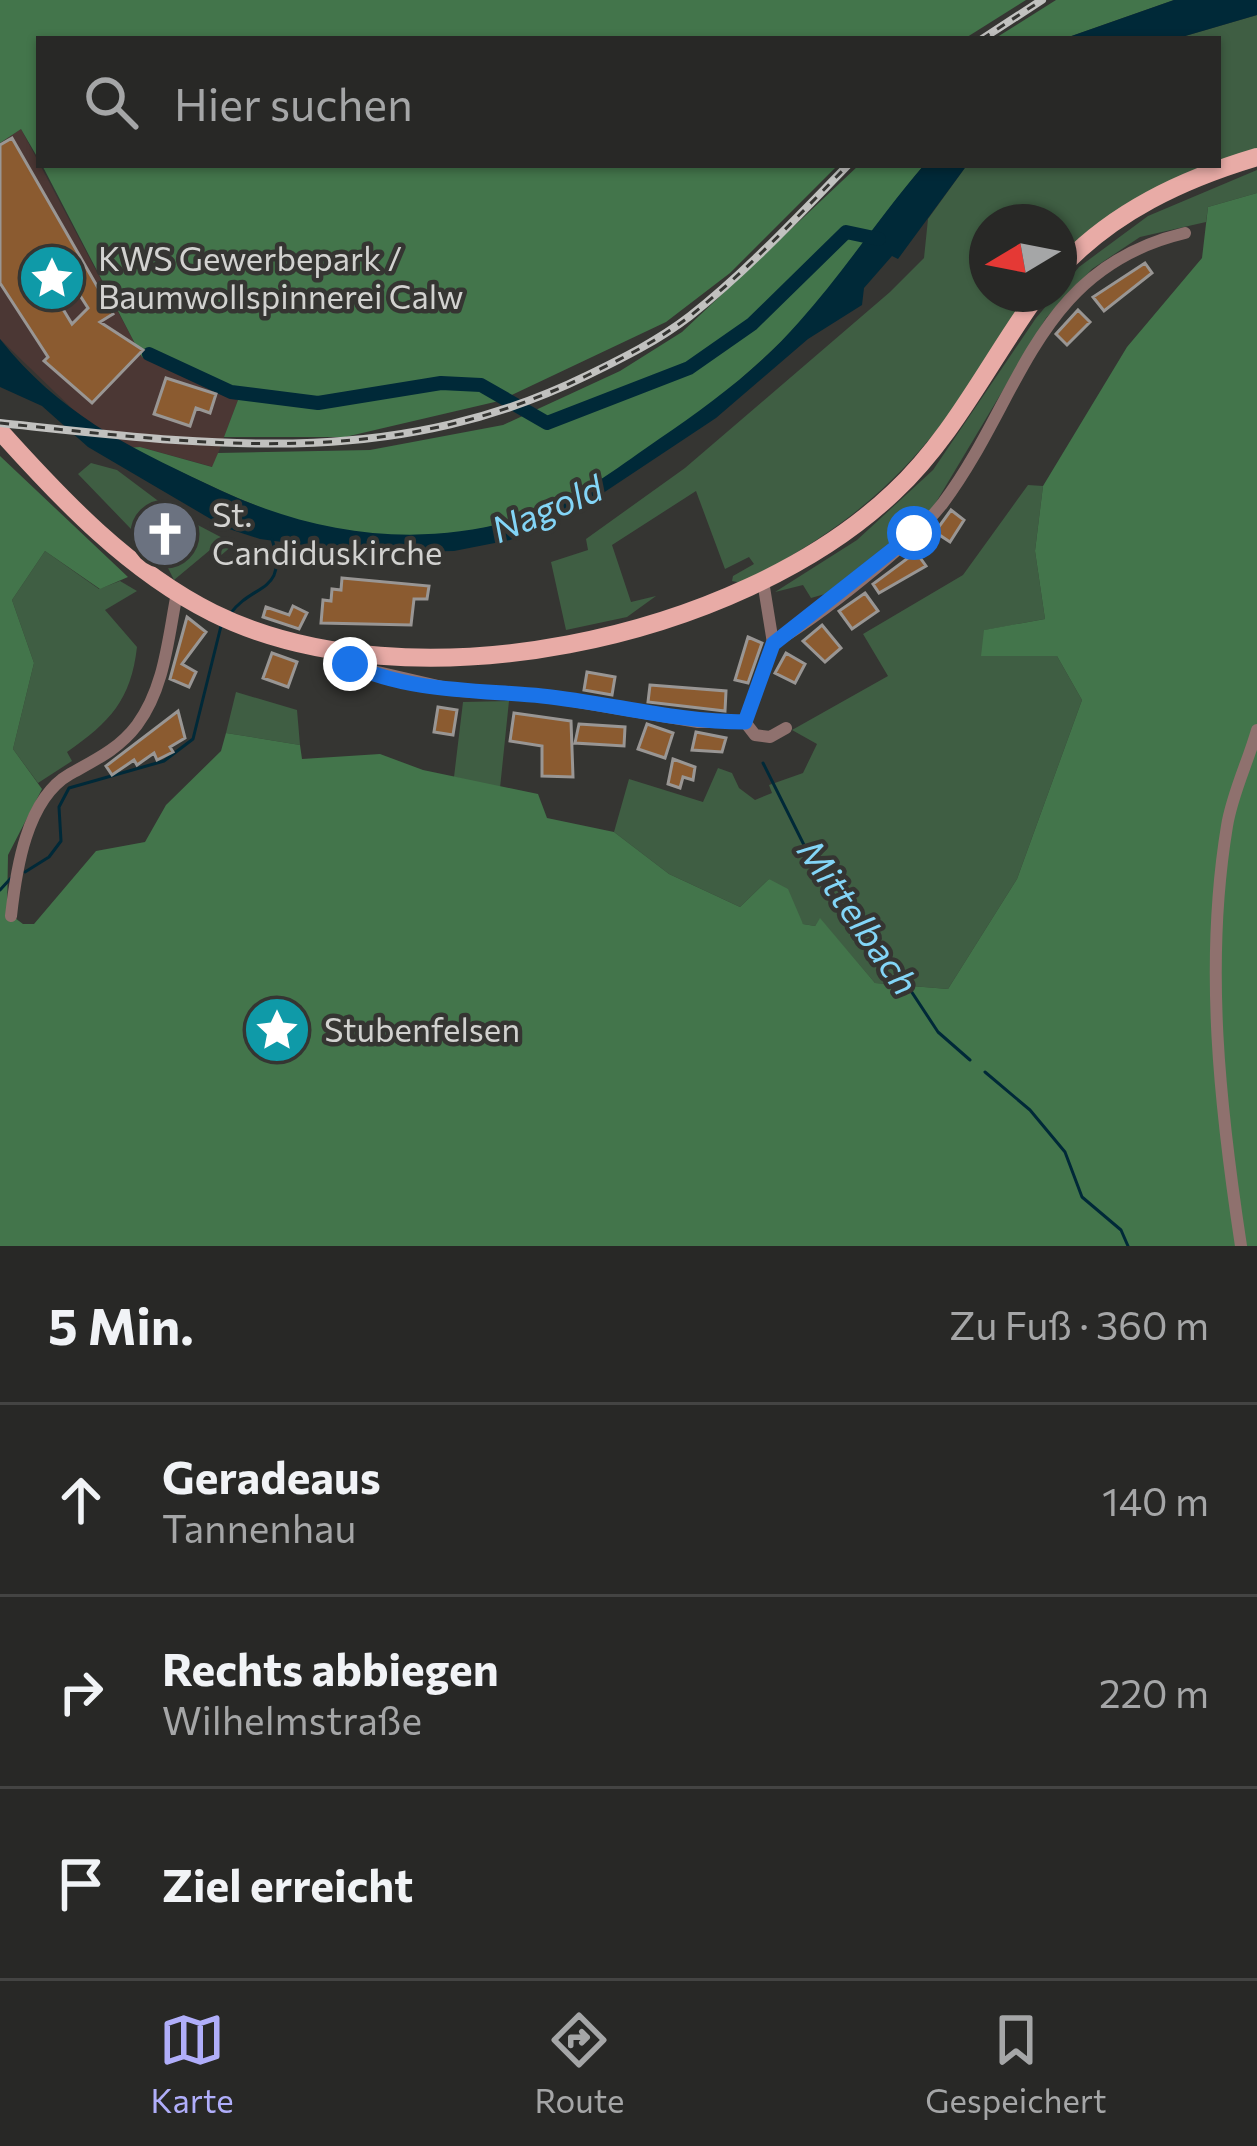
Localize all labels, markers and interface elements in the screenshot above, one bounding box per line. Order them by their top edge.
search box [36,36,1221,168]
icon: search [78,69,144,135]
text: Hier suchen [174,75,413,130]
north arrow [969,204,1077,312]
place label: KWS Gewerbepark / Baumwollspinnerei Calw [98,237,463,316]
place icon: KWS Gewerbepark / Baumwollspinnerei Calw [17,243,87,313]
water label: Nagold [484,464,610,550]
place label: St. Candiduskirche [212,493,442,572]
church icon: St. Candiduskirche [130,499,200,569]
route start [887,506,941,560]
route end [323,637,377,691]
water label: Mittelbach [790,830,929,1002]
place icon: Stubenfelsen [242,995,312,1065]
place label: Stubenfelsen [324,1008,520,1049]
text: 5 Min. [48,1293,194,1356]
text: Zu Fuß · 360 m [949,1300,1209,1348]
text: Geradeaus [162,1448,381,1503]
icon: ahead [48,1467,114,1533]
text: 140 m [1102,1476,1209,1524]
text: Tannenhau [162,1503,356,1551]
text: Rechts abbiegen [162,1640,499,1695]
icon: right [48,1659,114,1725]
text: 220 m [1099,1668,1209,1716]
text: Wilhelmstraße [162,1695,422,1743]
icon: arrive [48,1851,114,1917]
text: Ziel erreicht [162,1856,413,1911]
tab: Karte [150,2007,234,2120]
tab: Route [535,2007,624,2120]
tab: Gespeichert [925,2007,1107,2120]

